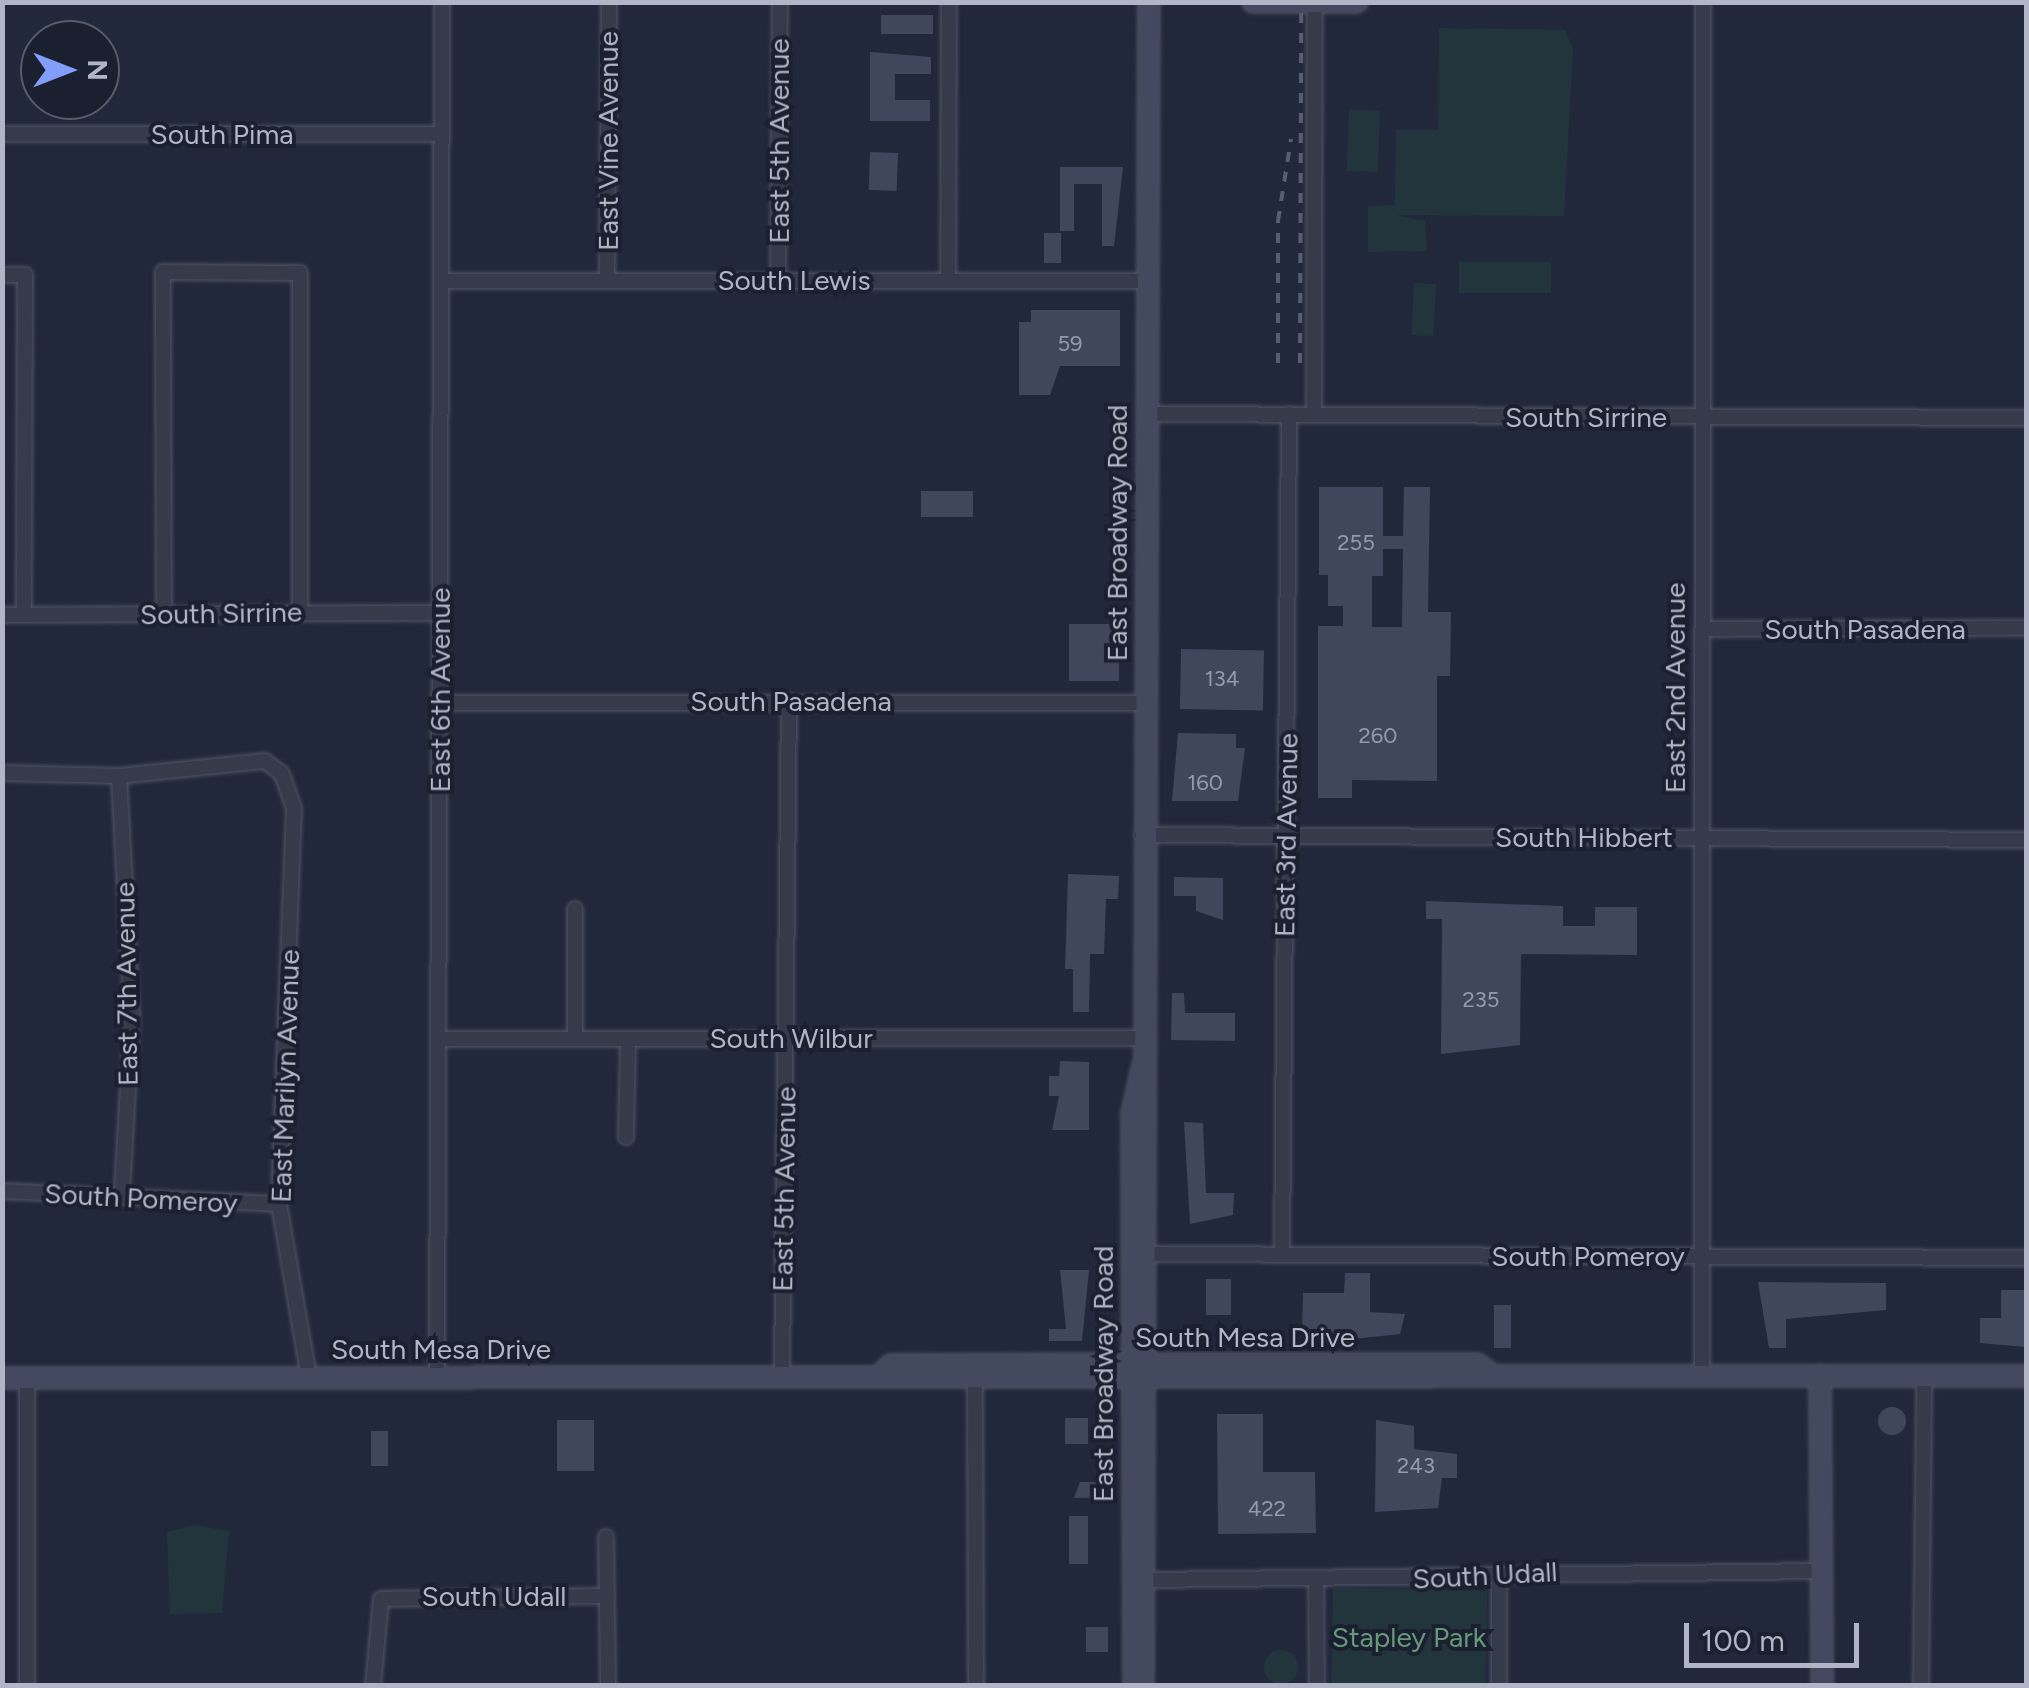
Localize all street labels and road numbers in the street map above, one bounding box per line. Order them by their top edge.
street label: East Vine Avenue [591,31,625,251]
street label: East 5th Avenue [762,38,796,244]
street label: South Pima [151,117,293,151]
street label: South Lewis [717,263,871,297]
street label: South Sirrine [1505,400,1667,434]
street label: East Broadway Road [1100,405,1134,661]
street label: East 2nd Avenue [1658,583,1692,793]
street label: East 6th Avenue [423,587,457,793]
street label: South Sirrine [140,595,302,631]
street label: South Pasadena [1764,612,1966,646]
street label: South Pasadena [690,684,892,718]
street label: East 3rd Avenue [1267,733,1305,937]
street label: South Hibbert [1495,820,1673,854]
street label: East 7th Avenue [107,882,145,1086]
street label: East Marilyn Avenue [264,949,306,1203]
street label: South Wilbur [709,1021,873,1055]
street label: East 5th Avenue [765,1086,803,1292]
street label: South Pomeroy [43,1176,239,1220]
street label: South Pomeroy [1491,1239,1685,1273]
street label: East Broadway Road [1086,1246,1120,1502]
street label: South Mesa Drive [1135,1320,1355,1354]
street label: South Mesa Drive [331,1332,551,1366]
street label: South Udall [1412,1554,1558,1596]
street label: South Udall [422,1579,566,1613]

